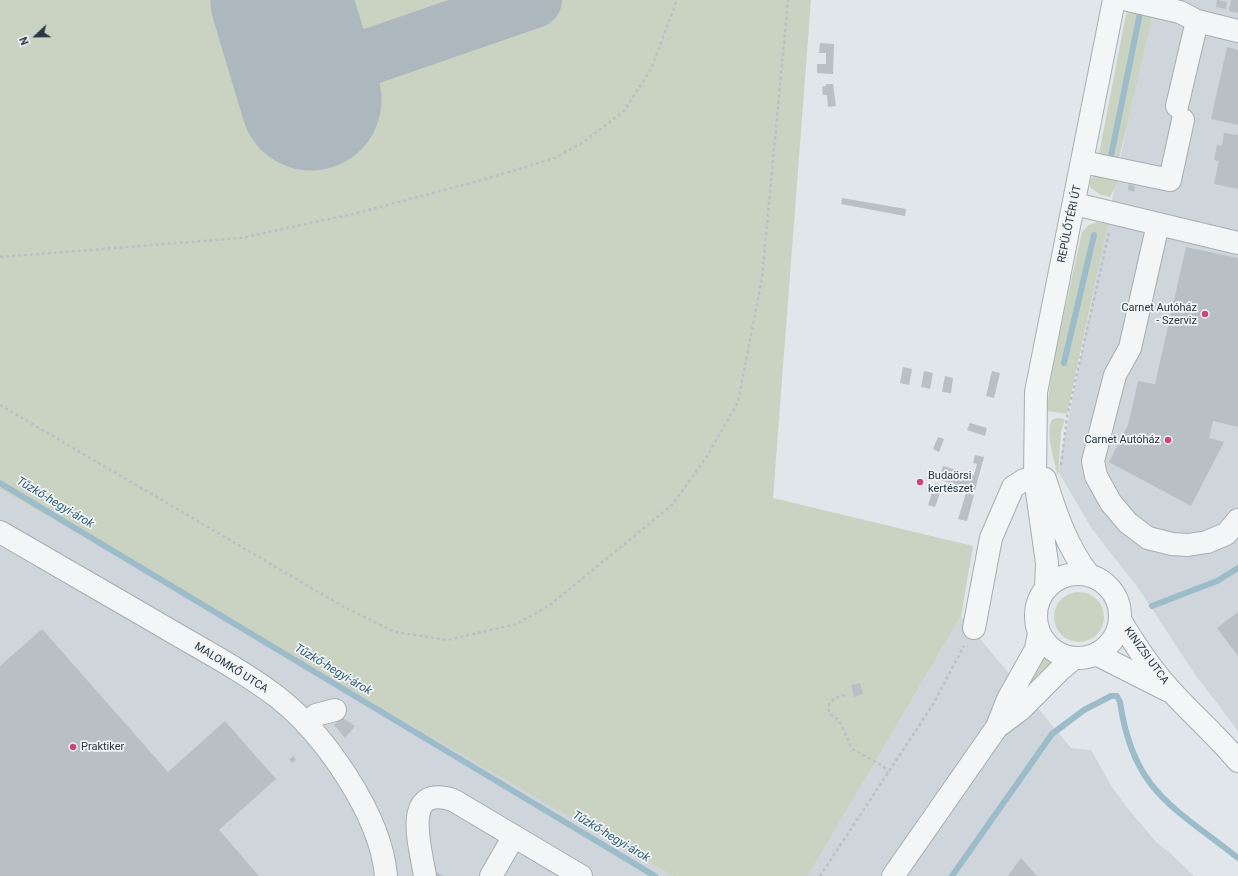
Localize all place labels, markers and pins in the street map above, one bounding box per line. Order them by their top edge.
place label: Carnet Autóház - Szerviz [1121,301,1197,327]
marker: Carnet Autóház - Szerviz [1200,309,1210,319]
place label: Carnet Autóház [1084,433,1160,447]
marker: Carnet Autóház [1163,435,1173,445]
place label: Budaörsi kertészet [928,469,973,495]
marker: Budaörsi kertészet [915,477,925,487]
place label: Praktiker [81,740,124,754]
marker: Praktiker [68,742,78,752]

